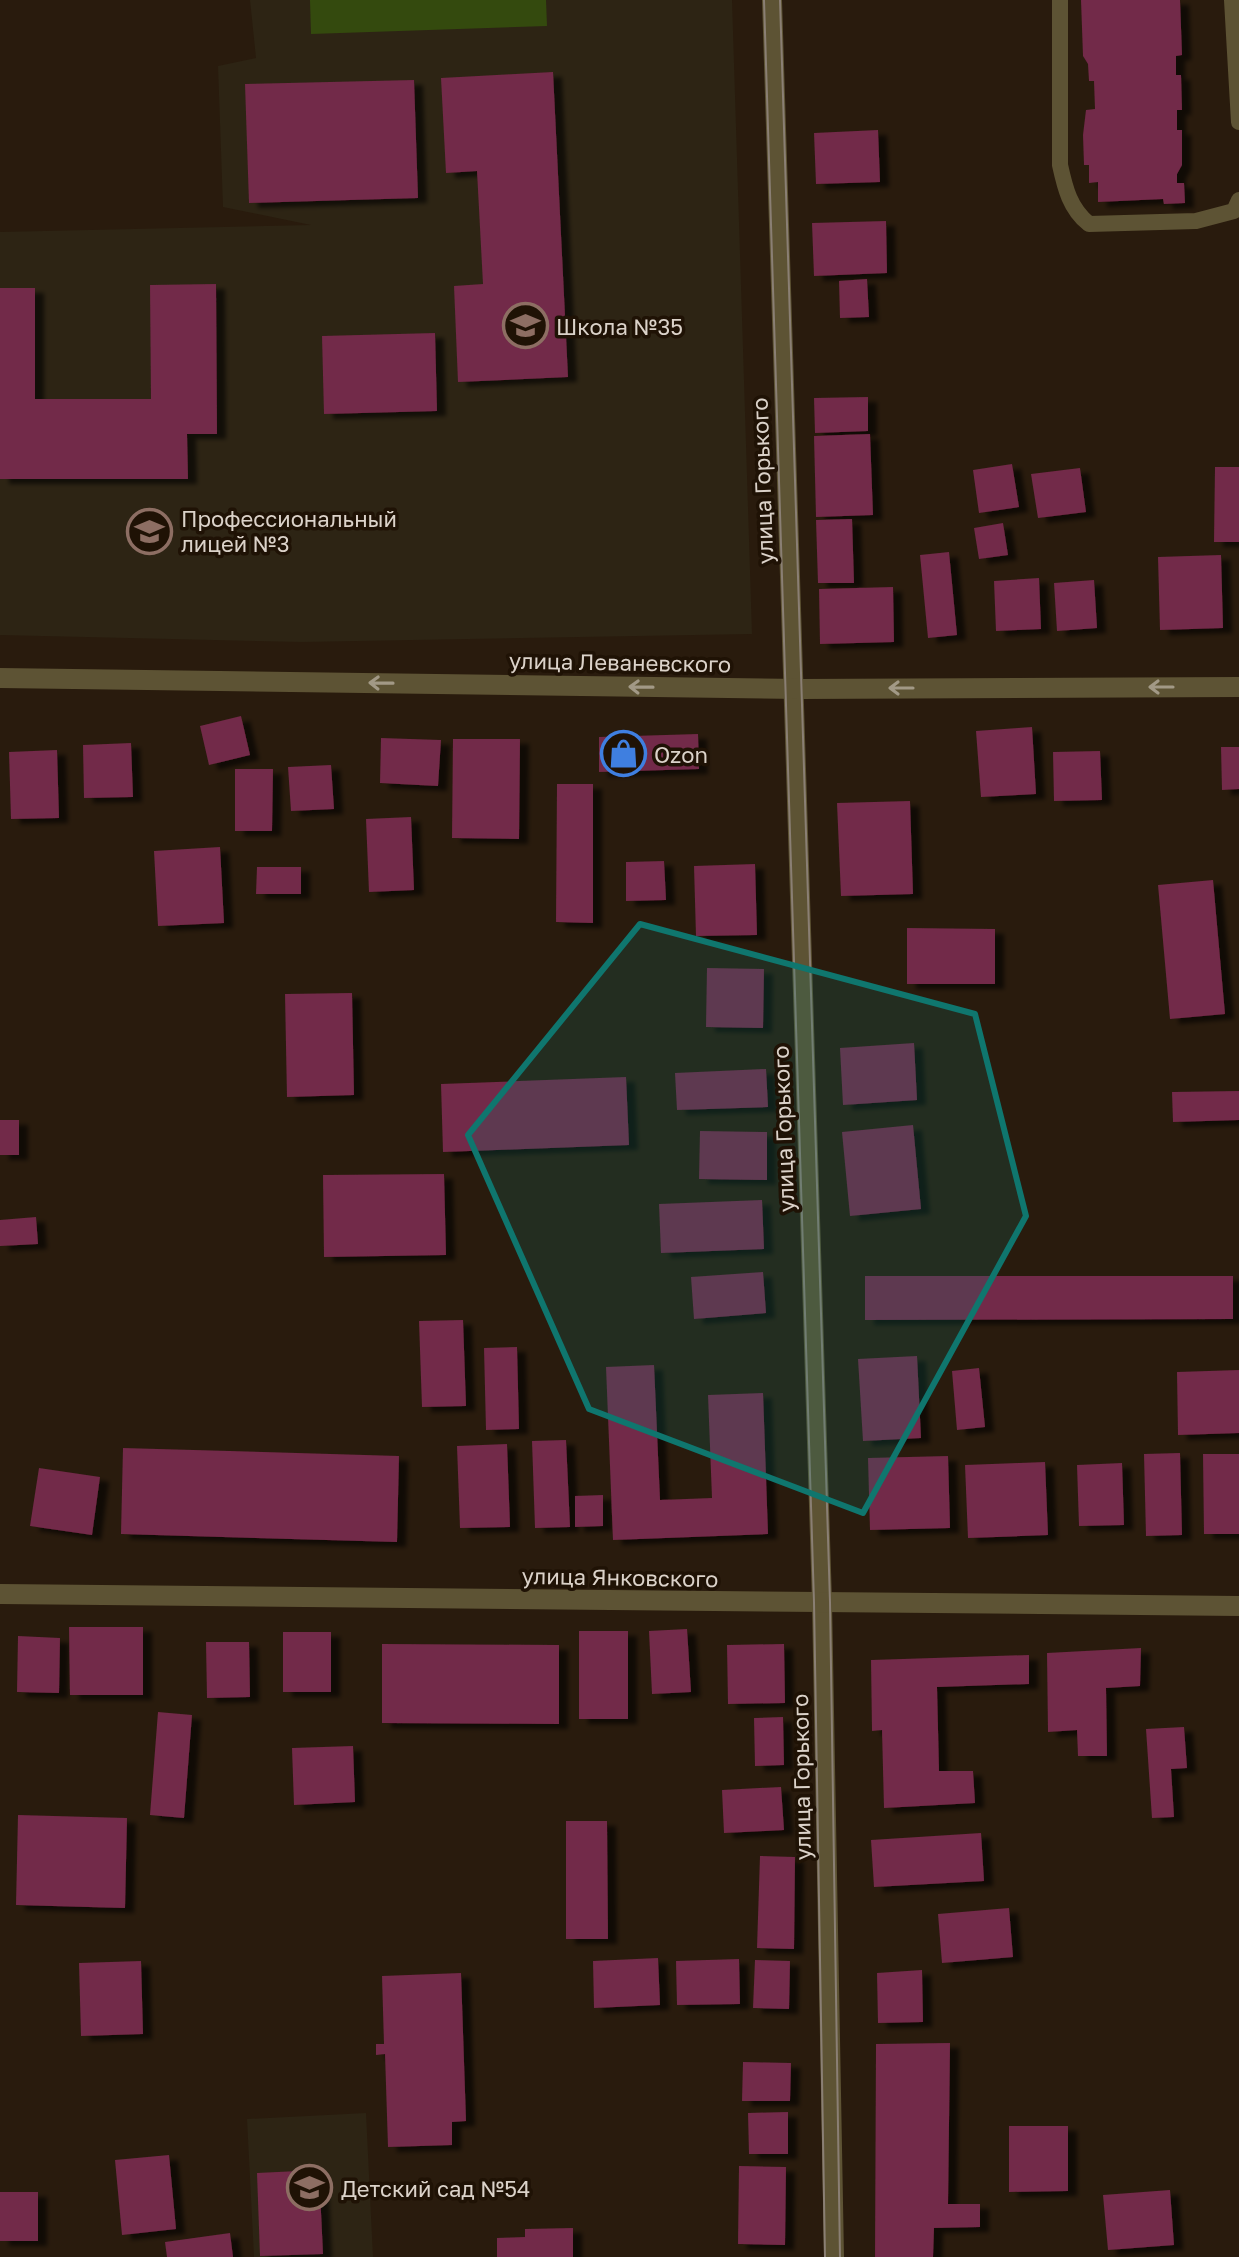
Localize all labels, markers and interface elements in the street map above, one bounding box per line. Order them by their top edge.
school or university icon: Школа №35 [501,302,549,350]
place label: Школа №35 [556,313,683,340]
street label: улица Горького [746,397,778,565]
place label: Профессиональный лицей №3 [181,505,397,557]
school or university icon: Профессиональный лицей №3 [126,507,174,555]
street label: улица Леваневского [509,647,731,677]
one-way arrow [368,675,395,691]
one-way arrow [628,679,655,694]
one-way arrow [1148,679,1175,695]
one-way arrow [888,680,915,696]
shop icon: Ozon [599,730,647,778]
place label: Ozon [654,741,708,768]
street label: улица Горького [767,1045,799,1213]
street label: улица Янковского [521,1562,719,1592]
street label: улица Горького [786,1693,816,1861]
school or university icon: Детский сад №54 [286,2164,334,2212]
place label: Детский сад №54 [341,2175,530,2202]

